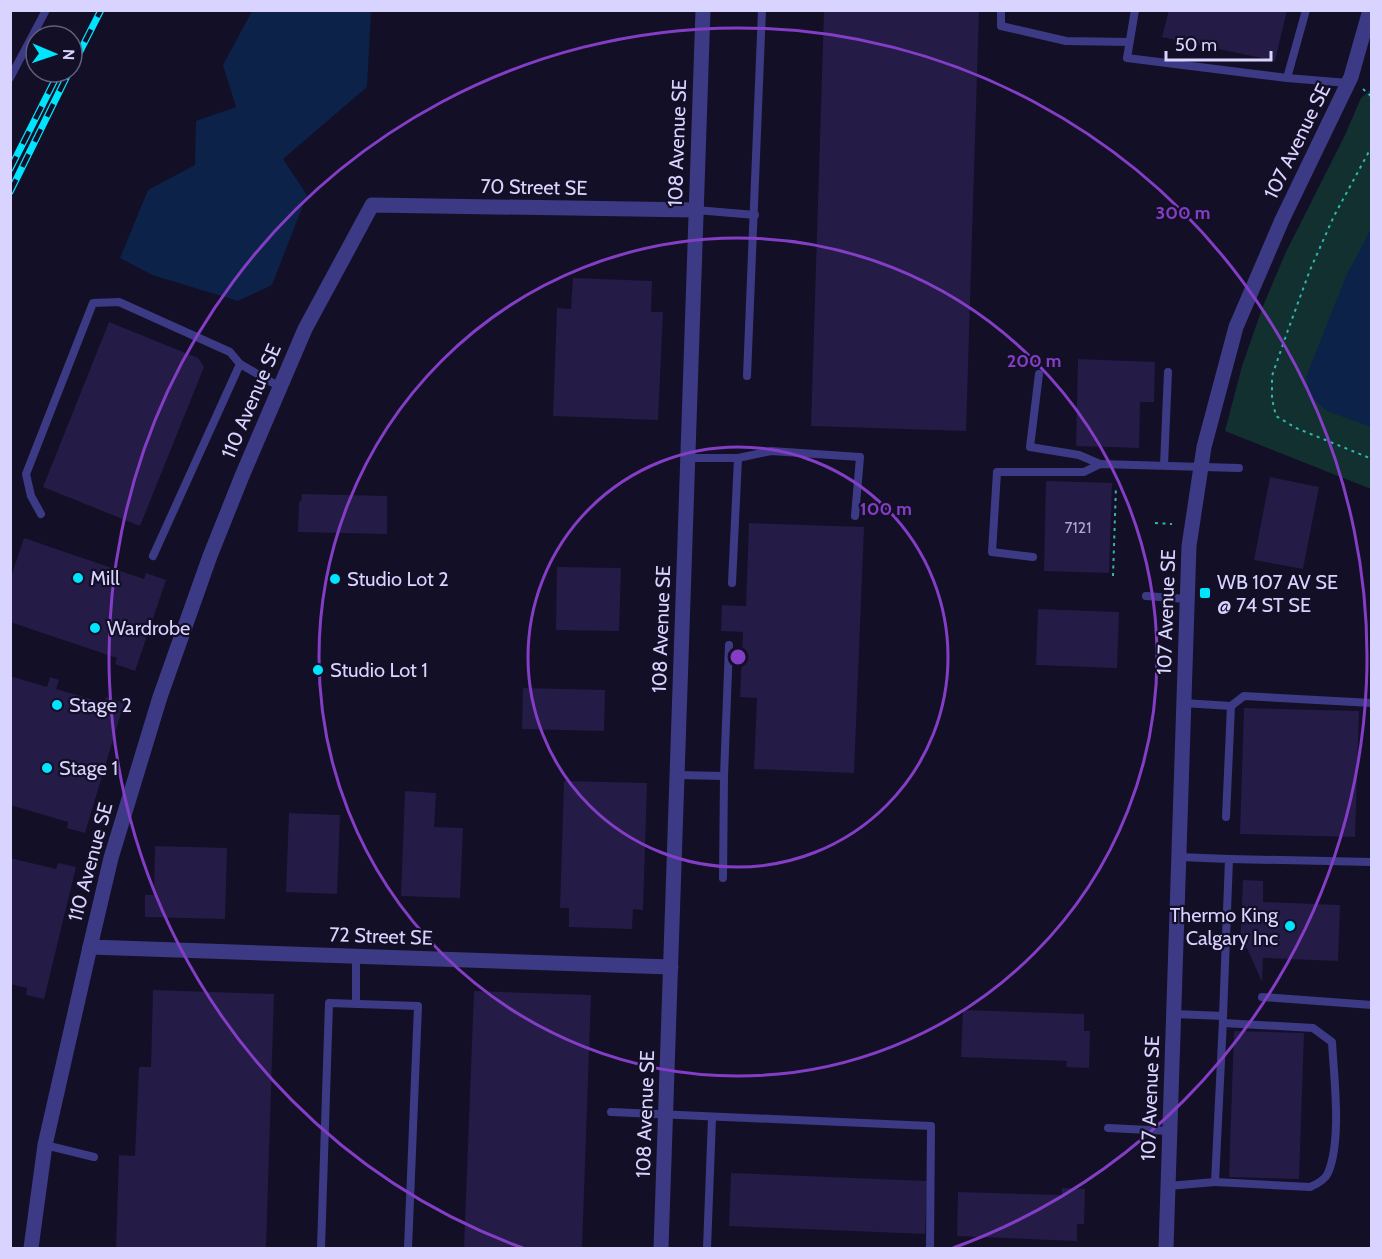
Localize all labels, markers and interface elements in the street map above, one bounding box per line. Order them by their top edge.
north arrow [24,24,84,84]
scale bar [1166,24,1271,62]
text: 50 m [1175,34,1217,56]
text: N [59,49,78,60]
street label: 108 Avenue SE [663,79,691,207]
street label: 107 Avenue SE [1259,79,1335,203]
street label: 70 Street SE [480,174,588,200]
text: 300 m [1156,202,1210,224]
street label: 110 Avenue SE [216,340,286,462]
text: 200 m [1007,350,1061,372]
text: 100 m [860,498,912,520]
house number: 7121 [1065,518,1091,537]
street label: 107 Avenue SE [1152,549,1180,675]
street label: 108 Avenue SE [647,565,675,693]
place label: Mill [90,566,120,590]
place label: Studio Lot 2 [347,567,449,591]
place label: WB 107 AV SE @ 74 ST SE [1217,570,1338,617]
marker: Mill [71,571,85,585]
marker: Studio Lot 2 [328,572,342,586]
marker: WB 107 AV SE @ 74 ST SE [1198,586,1212,600]
place label: Wardrobe [107,616,190,640]
marker: Wardrobe [88,621,102,635]
centre of rings [728,647,748,667]
place label: Studio Lot 1 [330,658,428,682]
marker: Studio Lot 1 [311,663,325,677]
place label: Stage 2 [69,693,132,717]
marker: Stage 2 [50,698,64,712]
place label: Stage 1 [59,756,118,780]
marker: Stage 1 [40,761,54,775]
street label: 110 Avenue SE [63,800,117,924]
place label: Thermo King Calgary Inc [1170,903,1279,950]
marker: Thermo King Calgary Inc [1283,919,1297,933]
street label: 72 Street SE [329,922,433,950]
street label: 107 Avenue SE [1136,1035,1164,1161]
street label: 108 Avenue SE [631,1050,659,1178]

